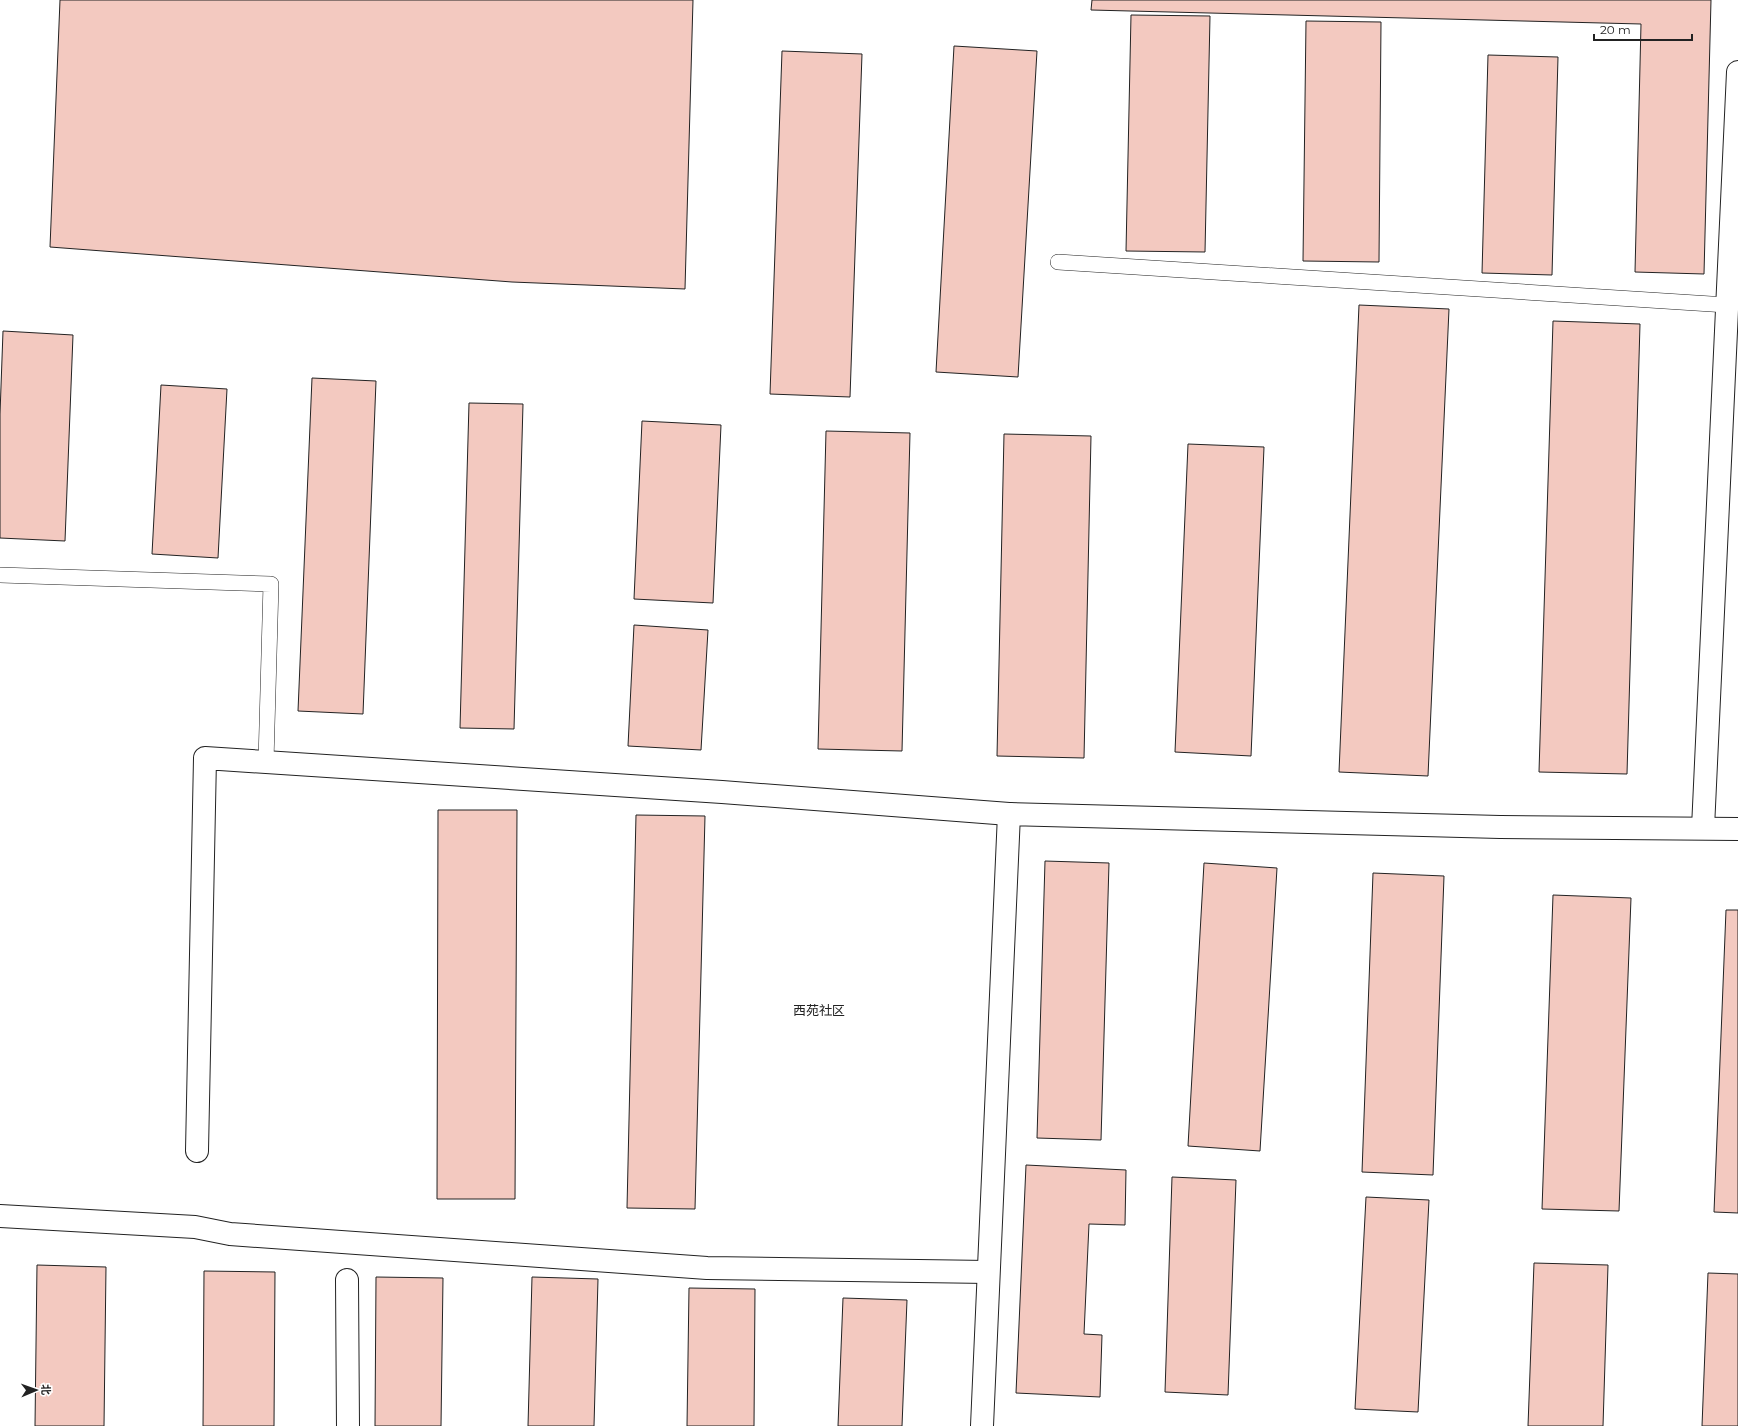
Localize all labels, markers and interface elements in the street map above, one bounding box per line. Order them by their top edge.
scale bar [1594,16,1692,42]
text: 20 m [1600,22,1631,37]
district label: 西苑社区 [793,1002,845,1018]
north arrow [16,1370,56,1410]
text: 北 [39,1384,53,1395]

